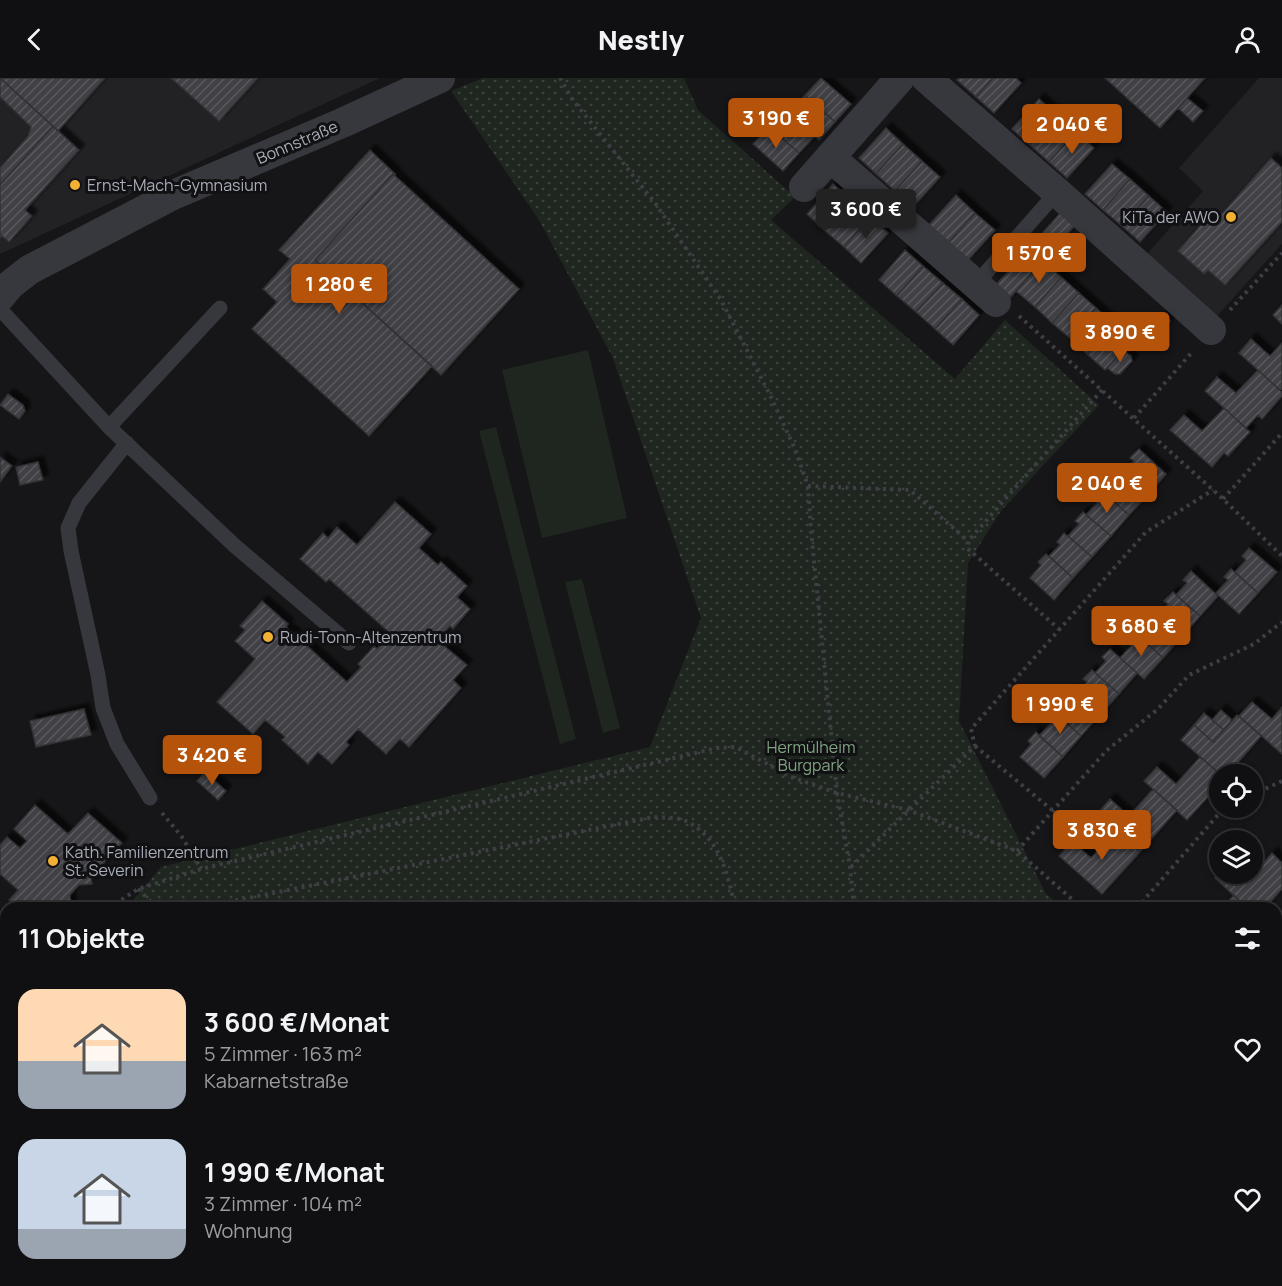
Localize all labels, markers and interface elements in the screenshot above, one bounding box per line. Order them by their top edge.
text: Nestly [598,21,684,58]
icon: back [18,23,51,56]
icon: person [1231,23,1264,56]
pin: 3 190 € [721,98,831,149]
text: 3 190 € [742,104,810,131]
pin: 2 040 € [1017,104,1127,155]
text: 2 040 € [1036,110,1108,137]
street label: Bonnstraße [253,115,341,169]
place label: Ernst-Mach-Gymnasium [87,174,267,196]
marker: Ernst-Mach-Gymnasium [68,178,82,192]
pin: 3 600 € [811,189,921,240]
text: 3 600 € [830,195,902,222]
place label: KiTa der AWO [1122,206,1219,228]
marker: KiTa der AWO [1224,210,1238,224]
pin: 1 570 € [984,233,1094,284]
text: 1 570 € [1006,239,1072,266]
pin: 1 280 € [284,264,394,315]
text: 1 280 € [305,270,373,297]
pin: 3 890 € [1065,312,1175,363]
text: 3 890 € [1084,318,1156,345]
pin: 2 040 € [1052,463,1162,514]
text: 2 040 € [1071,469,1143,496]
pin: 3 680 € [1086,606,1196,657]
text: 3 680 € [1105,612,1177,639]
place label: Rudi-Tonn-Altenzentrum [280,626,462,648]
marker: Rudi-Tonn-Altenzentrum [261,630,275,644]
pin: 1 990 € [1005,684,1115,735]
text: 1 990 € [1026,690,1094,717]
pin: 3 420 € [157,735,267,786]
park label: Hermülheim Burgpark [766,736,856,776]
text: 3 420 € [177,741,247,768]
map controls [1209,764,1263,884]
button: locate [1209,764,1263,818]
pin: 3 830 € [1047,810,1157,861]
text: 3 830 € [1067,816,1137,843]
button: layers [1209,830,1263,884]
place label: Kath. Familienzentrum St. Severin [65,841,228,881]
marker: Kath. Familienzentrum St. Severin [46,854,60,868]
text: 11 Objekte [18,920,145,956]
icon: filters [1231,922,1264,955]
text: 3 600 €/Monat [204,1004,390,1040]
icon: home [66,1013,138,1085]
icon: heart [1231,1033,1264,1066]
text: 5 Zimmer · 163 m² [204,1040,362,1067]
text: Kabarnetstraße [204,1067,349,1094]
text: 1 990 €/Monat [204,1154,385,1190]
icon: home [66,1163,138,1235]
icon: heart [1231,1183,1264,1216]
text: 3 Zimmer · 104 m² [204,1190,362,1217]
text: Wohnung [204,1217,293,1244]

